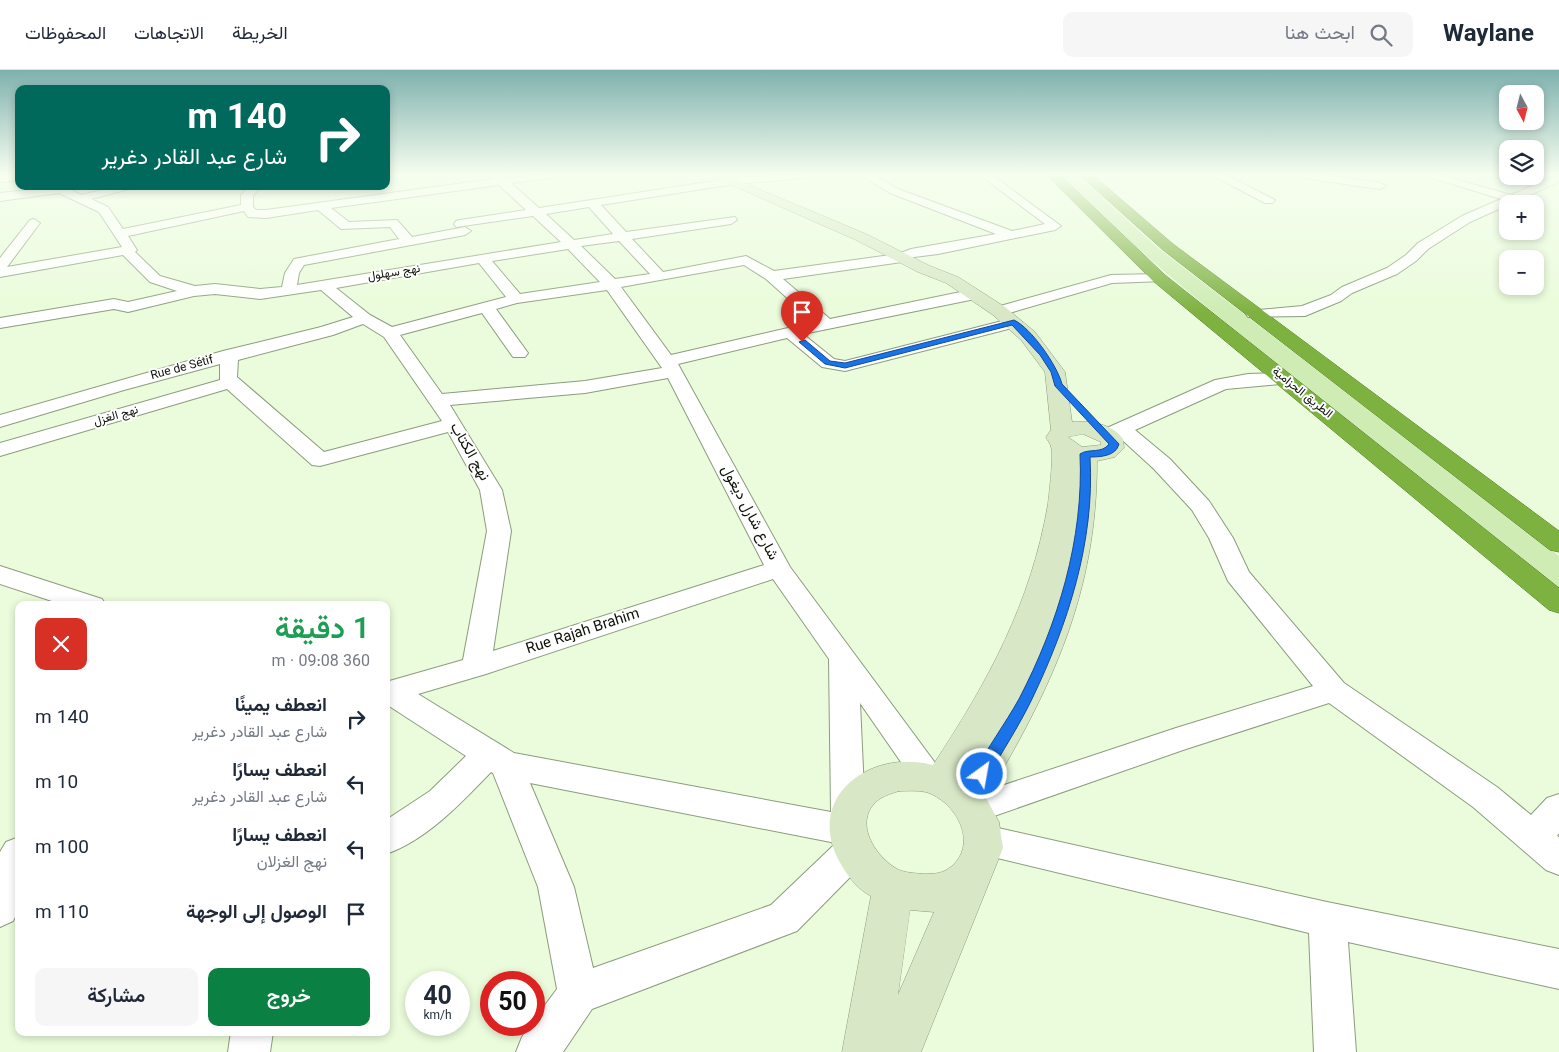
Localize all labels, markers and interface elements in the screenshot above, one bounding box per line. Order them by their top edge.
search box [1063,12,1413,57]
text: Waylane [1443,16,1534,54]
text: ابحث هنا [1285,20,1355,49]
text: المحفوظات [25,21,106,49]
text: الاتجاهات [134,21,204,49]
text: الخريطة [232,21,288,49]
icon: search [1367,21,1395,49]
north arrow [1499,85,1544,130]
map controls [1499,85,1544,295]
text: 140 m [188,92,287,147]
icon: right [305,105,370,170]
button: layers [1499,140,1544,185]
text: شارع عبد القادر دغرير [101,141,287,176]
button: + [1499,195,1544,240]
button: − [1499,250,1544,295]
street label: نهج سهلول [366,260,422,286]
pin [781,291,823,342]
icon: arrive [788,298,816,326]
street label: Rue de Sétif [149,351,216,385]
street label: الطريق الحزامية [1268,363,1336,423]
street label: نهج الغزل [91,401,141,431]
street label: نهج الكتاب [443,418,495,486]
street label: شارع شارل ديغول [714,461,784,565]
street label: Rue Rajah Brahim [523,603,643,661]
text: 1 دقيقة [275,607,370,654]
button: close [35,618,87,670]
text: 360 m · 09:08 [272,650,370,675]
text: انعطف يمينًا [235,692,327,721]
text: 140 m [35,704,89,733]
icon: right [342,705,370,733]
text: شارع عبد القادر دغرير [192,721,327,746]
position arrow [955,747,1007,799]
text: انعطف يسارًا [232,757,327,786]
text: 10 m [35,769,78,798]
icon: left [342,770,370,798]
text: شارع عبد القادر دغرير [192,786,327,811]
text: انعطف يسارًا [232,822,327,851]
text: 100 m [35,834,89,863]
icon: left [342,835,370,863]
text: نهج الغزلان [257,851,327,876]
text: 110 m [35,899,89,928]
text: الوصول إلى الوجهة [186,899,327,928]
icon: arrive [342,900,370,928]
button: مشاركة [35,968,198,1026]
button: خروج [208,968,370,1026]
speed limit sign: 50 [480,971,545,1036]
text: 40 [423,978,452,1017]
text: km/h [423,1007,452,1025]

